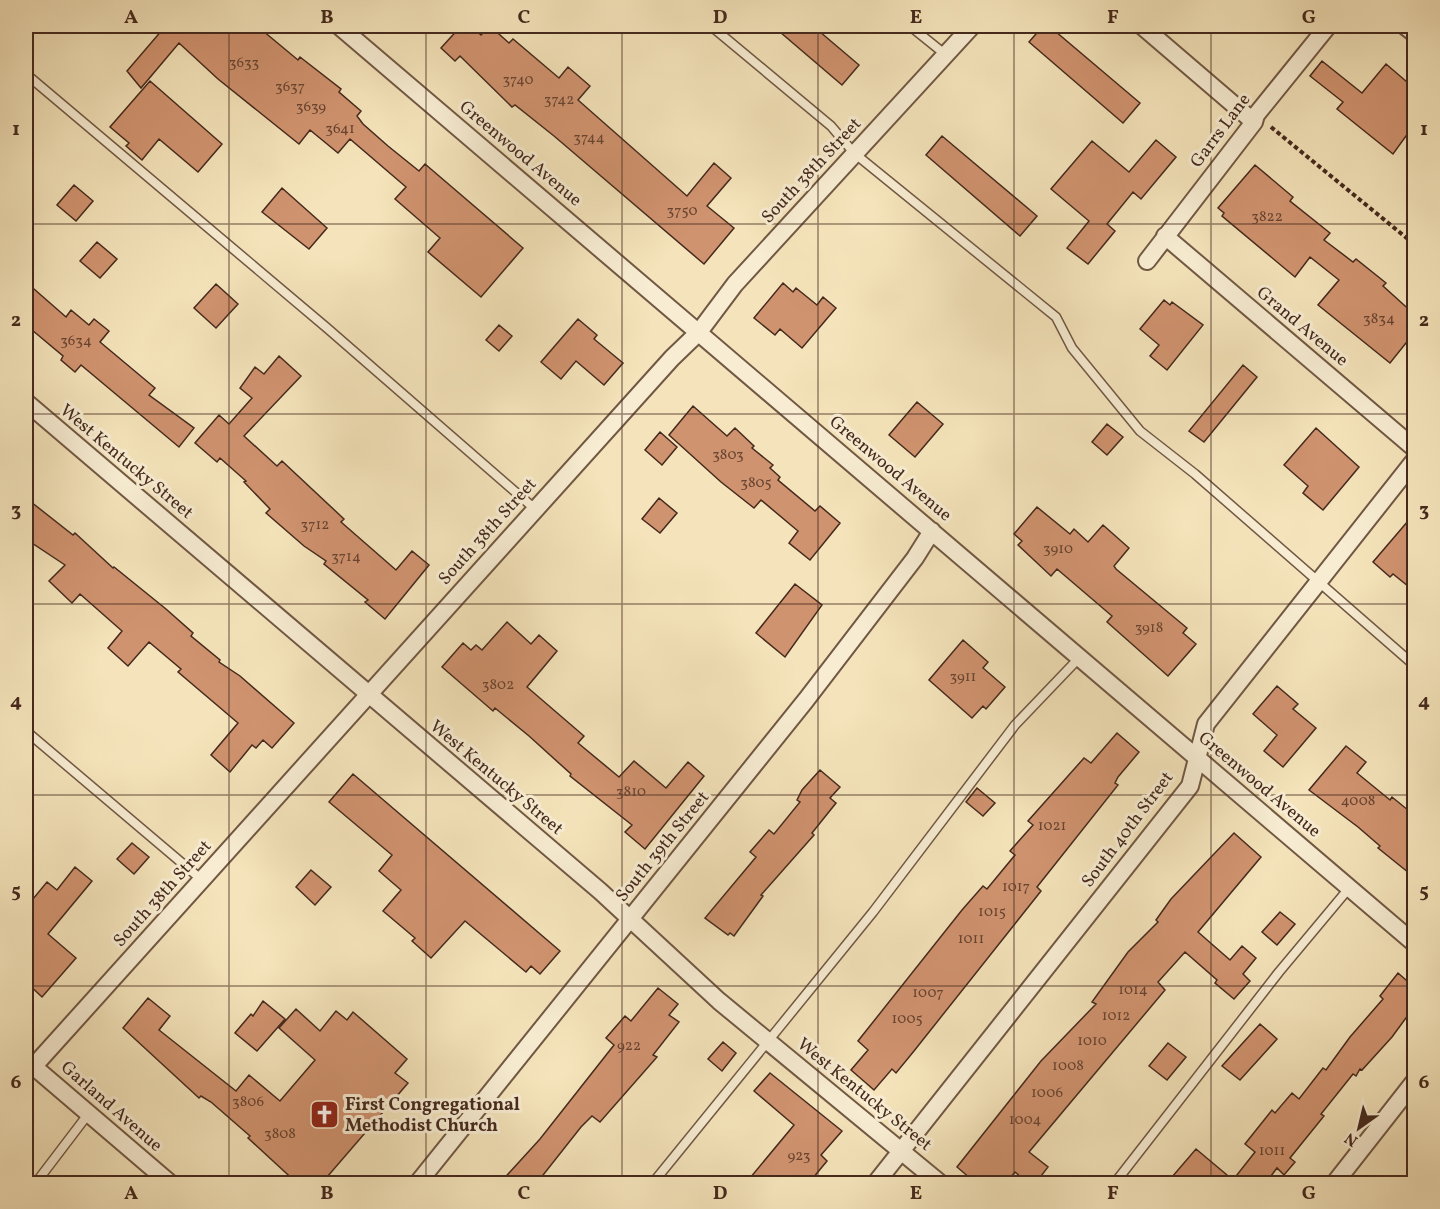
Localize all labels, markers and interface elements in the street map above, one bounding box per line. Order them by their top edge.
text: A [124,4,138,32]
text: B [320,4,334,32]
text: C [518,4,531,32]
text: D [713,4,727,32]
text: E [910,4,922,32]
text: F [1107,4,1119,32]
text: G [1302,4,1316,32]
house number: 3633 [229,53,259,74]
house number: 3740 [502,70,534,91]
house number: 3637 [275,77,305,98]
street label: Garrs Lane [1185,89,1257,173]
house number: 3742 [544,90,574,111]
street label: Greenwood Avenue [453,95,587,213]
house number: 3639 [296,97,326,118]
street label: South 38th Street [756,113,868,229]
text: 1 [12,116,20,144]
text: 1 [1420,116,1428,144]
house number: 3641 [325,119,355,140]
house number: 3744 [573,128,605,149]
house number: 3750 [667,201,697,222]
house number: 3822 [1251,207,1283,228]
street label: Grand Avenue [1251,281,1353,373]
text: 2 [11,307,21,335]
text: 2 [1419,307,1429,335]
house number: 3834 [1363,309,1395,330]
house number: 3634 [60,331,92,352]
street label: West Kentucky Street [54,399,198,525]
street label: Greenwood Avenue [823,410,957,528]
house number: 3803 [712,445,744,466]
street label: South 38th Street [433,473,543,591]
house number: 3805 [740,473,772,494]
text: 3 [11,497,21,525]
text: 3 [1419,497,1429,525]
house number: 3712 [301,515,329,536]
house number: 3910 [1043,539,1073,560]
house number: 3714 [331,547,361,568]
house number: 3918 [1135,618,1163,639]
house number: 3911 [950,667,976,688]
house number: 3802 [482,675,514,696]
text: 4 [10,688,22,716]
text: 4 [1418,688,1430,716]
street label: West Kentucky Street [424,715,568,841]
street label: Greenwood Avenue [1192,726,1326,844]
street label: South 40th Street [1076,767,1180,893]
house number: 3810 [616,782,646,803]
street label: South 39th Street [610,786,716,908]
house number: 4008 [1341,791,1375,812]
house number: 1021 [1038,816,1066,837]
street label: South 38th Street [108,835,218,953]
house number: 1017 [1002,877,1030,898]
text: 5 [11,878,21,906]
text: 5 [1419,878,1429,906]
house number: 1015 [978,902,1006,923]
house number: 1011 [958,929,984,950]
house number: 1014 [1118,980,1148,1001]
house number: 1007 [912,983,944,1004]
house number: 1012 [1102,1006,1130,1027]
house number: 1005 [891,1009,923,1030]
house number: 1010 [1077,1031,1107,1052]
street label: West Kentucky Street [791,1033,937,1157]
house number: 922 [617,1036,641,1057]
street label: Garland Avenue [55,1056,167,1158]
house number: 1008 [1052,1056,1084,1077]
text: 6 [11,1069,22,1097]
text: 6 [1419,1069,1430,1097]
house number: 1006 [1031,1083,1063,1104]
house number: 3806 [232,1092,264,1113]
place label: First Congregational Methodist Church [345,1093,520,1139]
north arrow [1329,1098,1389,1158]
church icon: First Congregational Methodist Church [308,1099,340,1131]
house number: 1004 [1009,1110,1041,1131]
house number: 3808 [264,1124,296,1145]
text: N [1340,1126,1363,1151]
house number: 1011 [1259,1141,1285,1162]
house number: 923 [787,1146,811,1167]
text: A [124,1180,138,1208]
text: B [320,1180,334,1208]
text: C [518,1180,531,1208]
text: D [713,1180,727,1208]
text: E [910,1180,922,1208]
text: F [1107,1180,1119,1208]
text: G [1302,1180,1316,1208]

